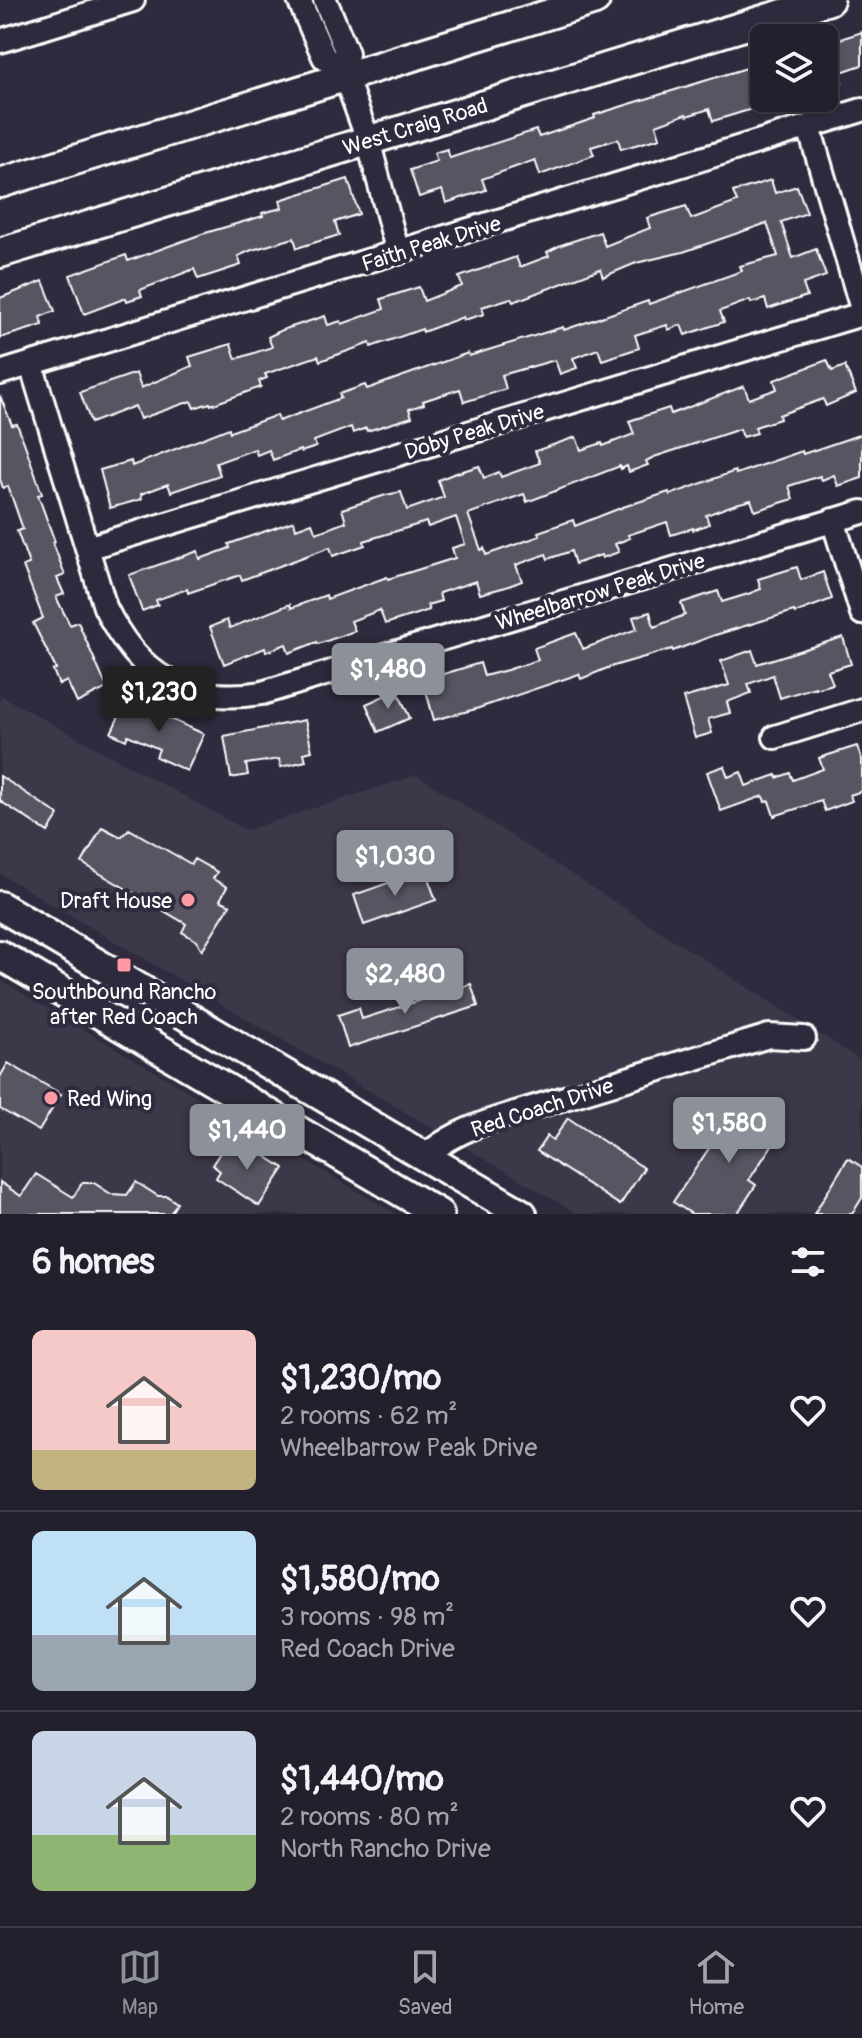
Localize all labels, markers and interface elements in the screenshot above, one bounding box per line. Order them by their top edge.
map controls [750,24,838,112]
button: layers [750,24,838,112]
street label: West Craig Road [339,92,491,162]
street label: Faith Peak Drive [358,209,504,278]
street label: Doby Peak Drive [401,397,548,467]
street label: Wheelbarrow Peak Drive [492,547,709,637]
pin: $1,480 [323,643,453,711]
text: $1,480 [350,653,426,685]
pin: $1,230 [94,666,224,734]
text: $1,230 [121,676,197,708]
pin: $1,030 [330,830,460,898]
text: $1,030 [355,840,435,872]
place label: Draft House [60,887,172,915]
marker: Draft House [179,891,197,909]
pin: $2,480 [340,948,470,1016]
marker: Southbound Rancho after Red Coach [115,956,133,974]
text: $2,480 [364,958,446,990]
place label: Southbound Rancho after Red Coach [32,978,217,1031]
street label: Red Coach Drive [468,1072,617,1144]
place label: Red Wing [67,1085,152,1113]
marker: Red Wing [42,1089,60,1107]
pin: $1,580 [664,1097,794,1165]
pin: $1,440 [182,1104,312,1172]
text: $1,580 [691,1107,767,1139]
text: $1,440 [208,1114,286,1146]
icon: filters [786,1240,830,1284]
text: 6 homes [32,1241,155,1284]
text: $1,230/mo [280,1357,441,1400]
icon: home [96,1362,192,1458]
icon: heart [786,1388,830,1432]
text: 2 rooms · 62 m² [280,1400,457,1432]
text: Wheelbarrow Peak Drive [280,1432,537,1464]
text: $1,580/mo [280,1558,440,1601]
icon: home [96,1563,192,1659]
icon: heart [786,1589,830,1633]
text: 3 rooms · 98 m² [280,1601,454,1633]
text: Red Coach Drive [280,1633,455,1665]
text: $1,440/mo [280,1758,444,1801]
icon: home [96,1763,192,1859]
icon: heart [786,1789,830,1833]
text: 2 rooms · 80 m² [280,1801,459,1833]
text: North Rancho Drive [280,1833,491,1865]
tab: Map [118,1945,162,2021]
tab: Saved [398,1945,453,2021]
tab: Home [689,1945,744,2021]

